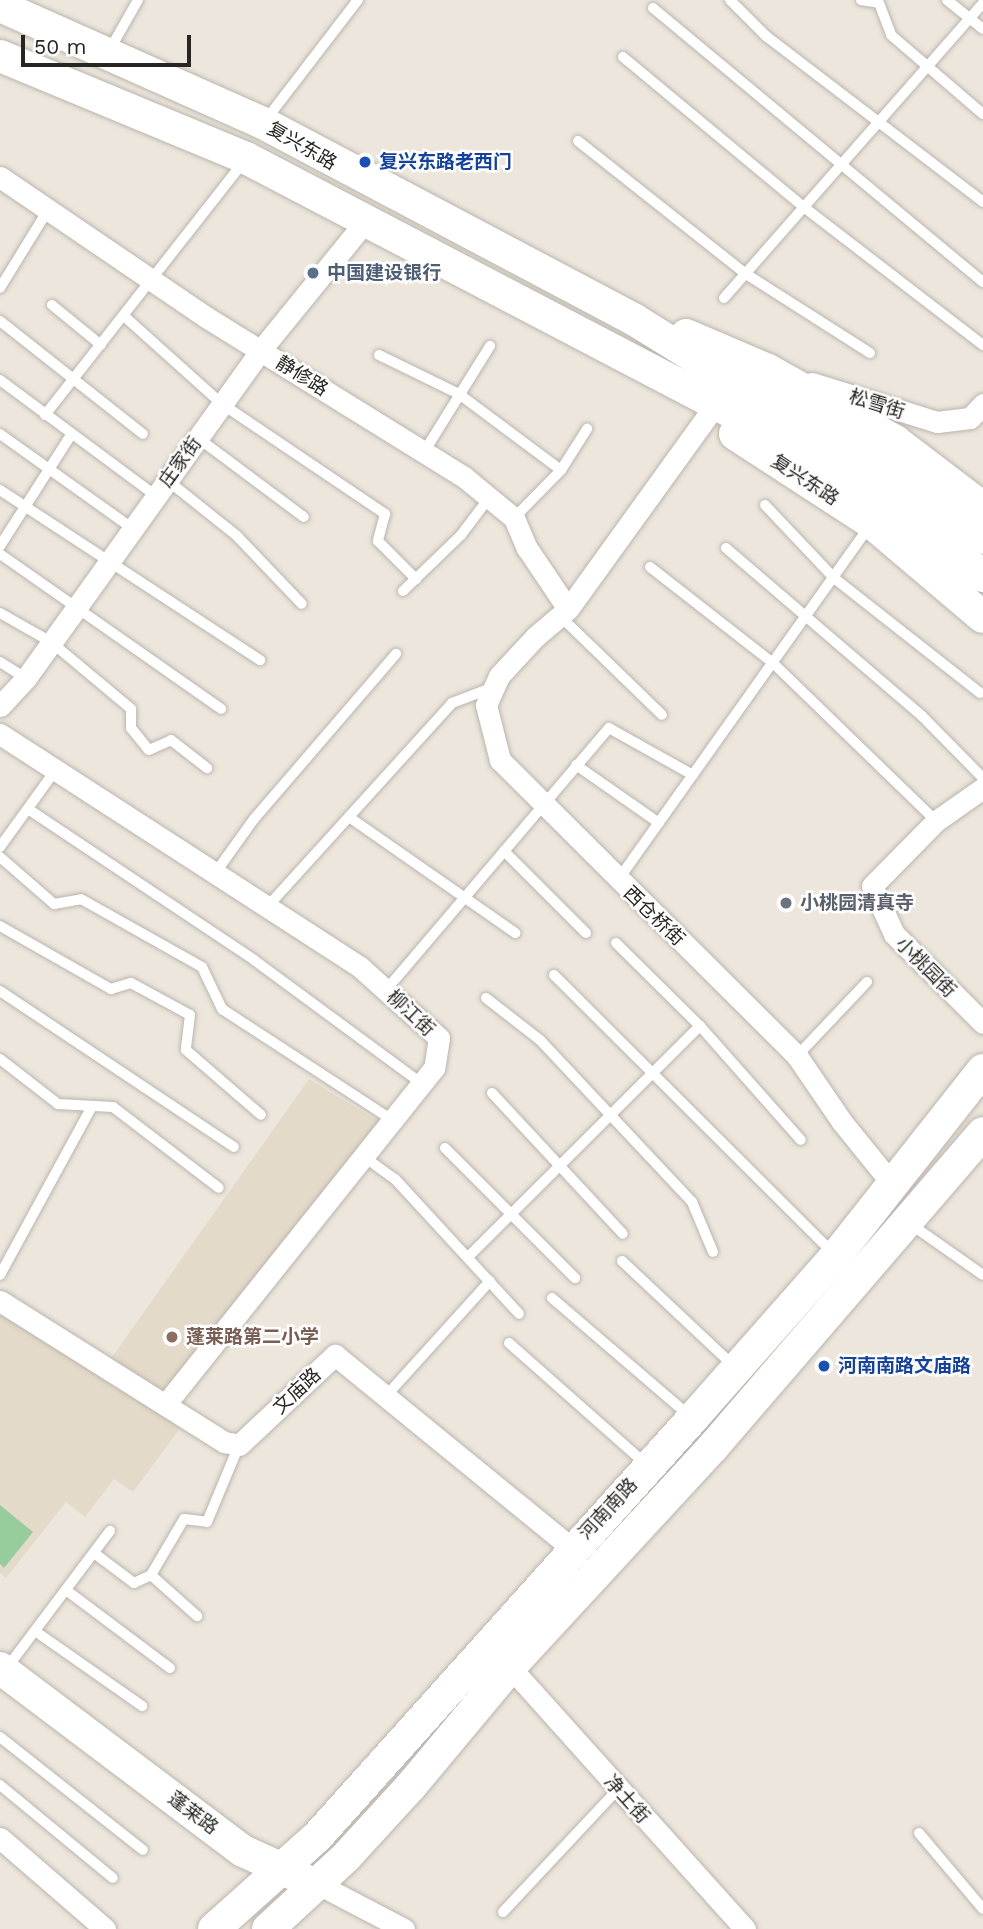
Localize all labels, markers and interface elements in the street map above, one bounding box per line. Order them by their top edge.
scale bar [24,21,194,65]
text: 50 m [34,34,86,59]
street label: 复兴东路 [263,117,341,175]
place label: 复兴东路老西门 [379,151,512,173]
marker: 复兴东路老西门 [357,154,373,170]
place label: 中国建设银行 [327,262,441,284]
marker: 中国建设银行 [305,265,321,281]
street label: 静修路 [272,351,332,401]
street label: 松雪街 [846,385,908,423]
street label: 庄家街 [154,432,206,492]
street label: 复兴东路 [767,450,843,510]
street label: 西仓桥街 [619,881,689,951]
place label: 小桃园清真寺 [800,892,914,914]
marker: 小桃园清真寺 [778,895,794,911]
street label: 小桃园街 [891,932,961,1002]
street label: 柳江街 [382,985,440,1041]
place label: 蓬莱路第二小学 [186,1326,319,1348]
marker: 蓬莱路第二小学 [164,1329,180,1345]
place label: 河南南路文庙路 [838,1355,971,1377]
marker: 河南南路文庙路 [816,1358,832,1374]
street label: 文庙路 [268,1363,326,1419]
street label: 河南南路 [574,1473,642,1545]
street label: 净土街 [599,1770,655,1828]
street label: 蓬莱路 [163,1787,223,1839]

